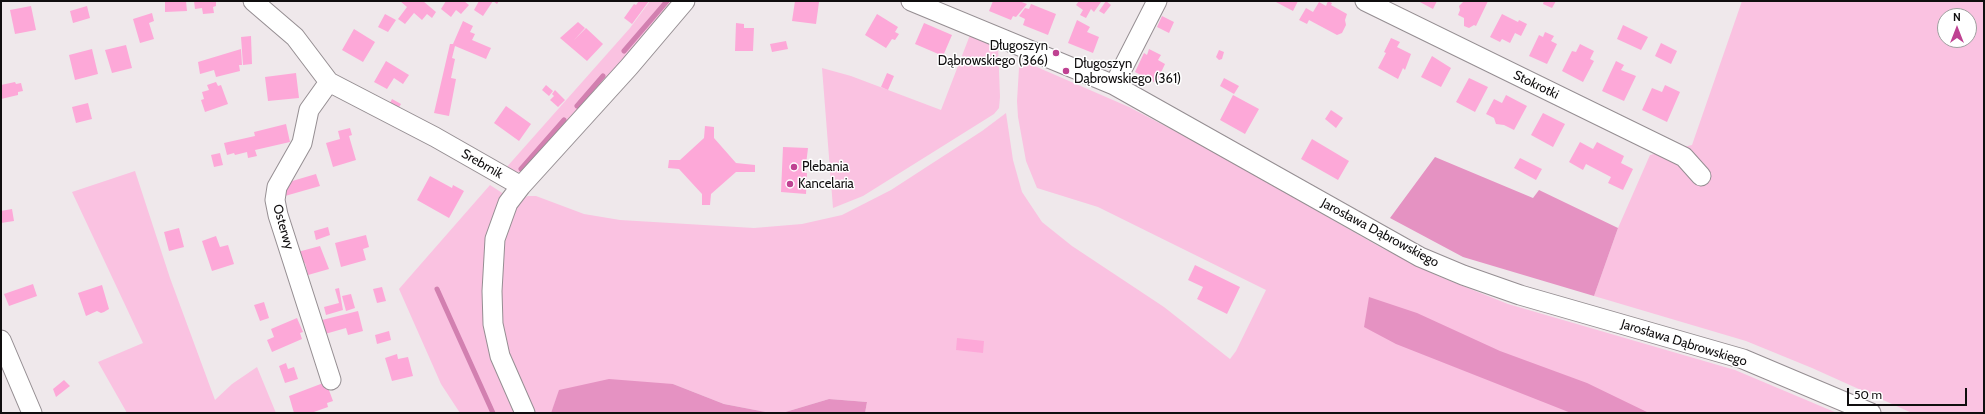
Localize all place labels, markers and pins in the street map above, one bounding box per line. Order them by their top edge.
place label: Długoszyn Dąbrowskiego (366) [938,38,1048,69]
marker: Długoszyn Dąbrowskiego (366) [1051,48,1061,58]
place label: Długoszyn Dąbrowskiego (361) [1074,56,1181,87]
marker: Długoszyn Dąbrowskiego (361) [1061,66,1071,76]
place label: Plebania [802,159,849,175]
marker: Plebania [789,162,799,172]
place label: Kancelaria [798,176,854,192]
marker: Kancelaria [785,179,795,189]

